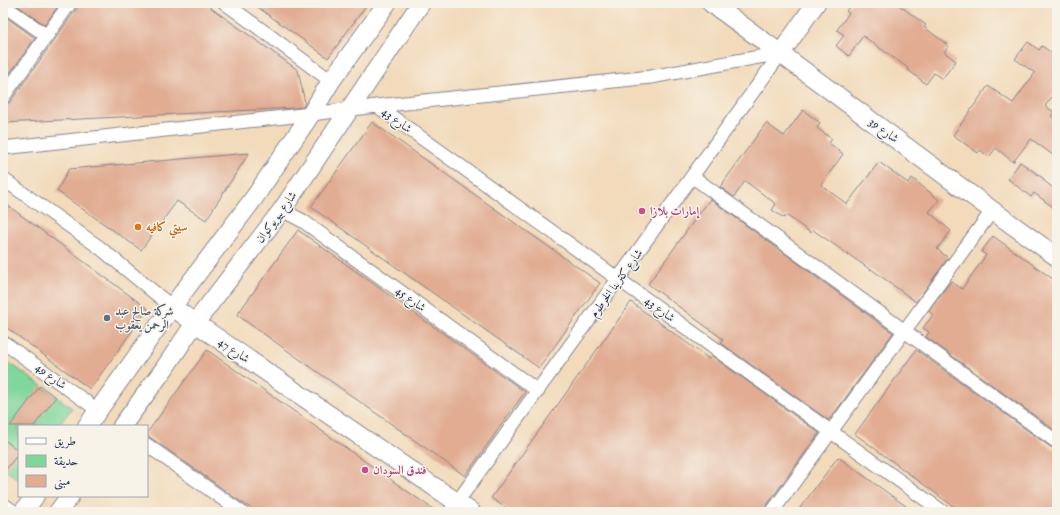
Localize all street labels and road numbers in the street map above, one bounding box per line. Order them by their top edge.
street label: شارع 43 [377,104,415,139]
street label: شارع 39 [864,114,902,149]
street label: شارع بيويوكوان [253,188,303,248]
street label: شارع كترينا الخرطوم [587,246,649,322]
street label: شارع 45 [391,283,429,318]
street label: شارع 43 [640,293,678,328]
street label: شارع 47 [214,335,252,369]
street label: شارع 49 [31,360,69,395]

